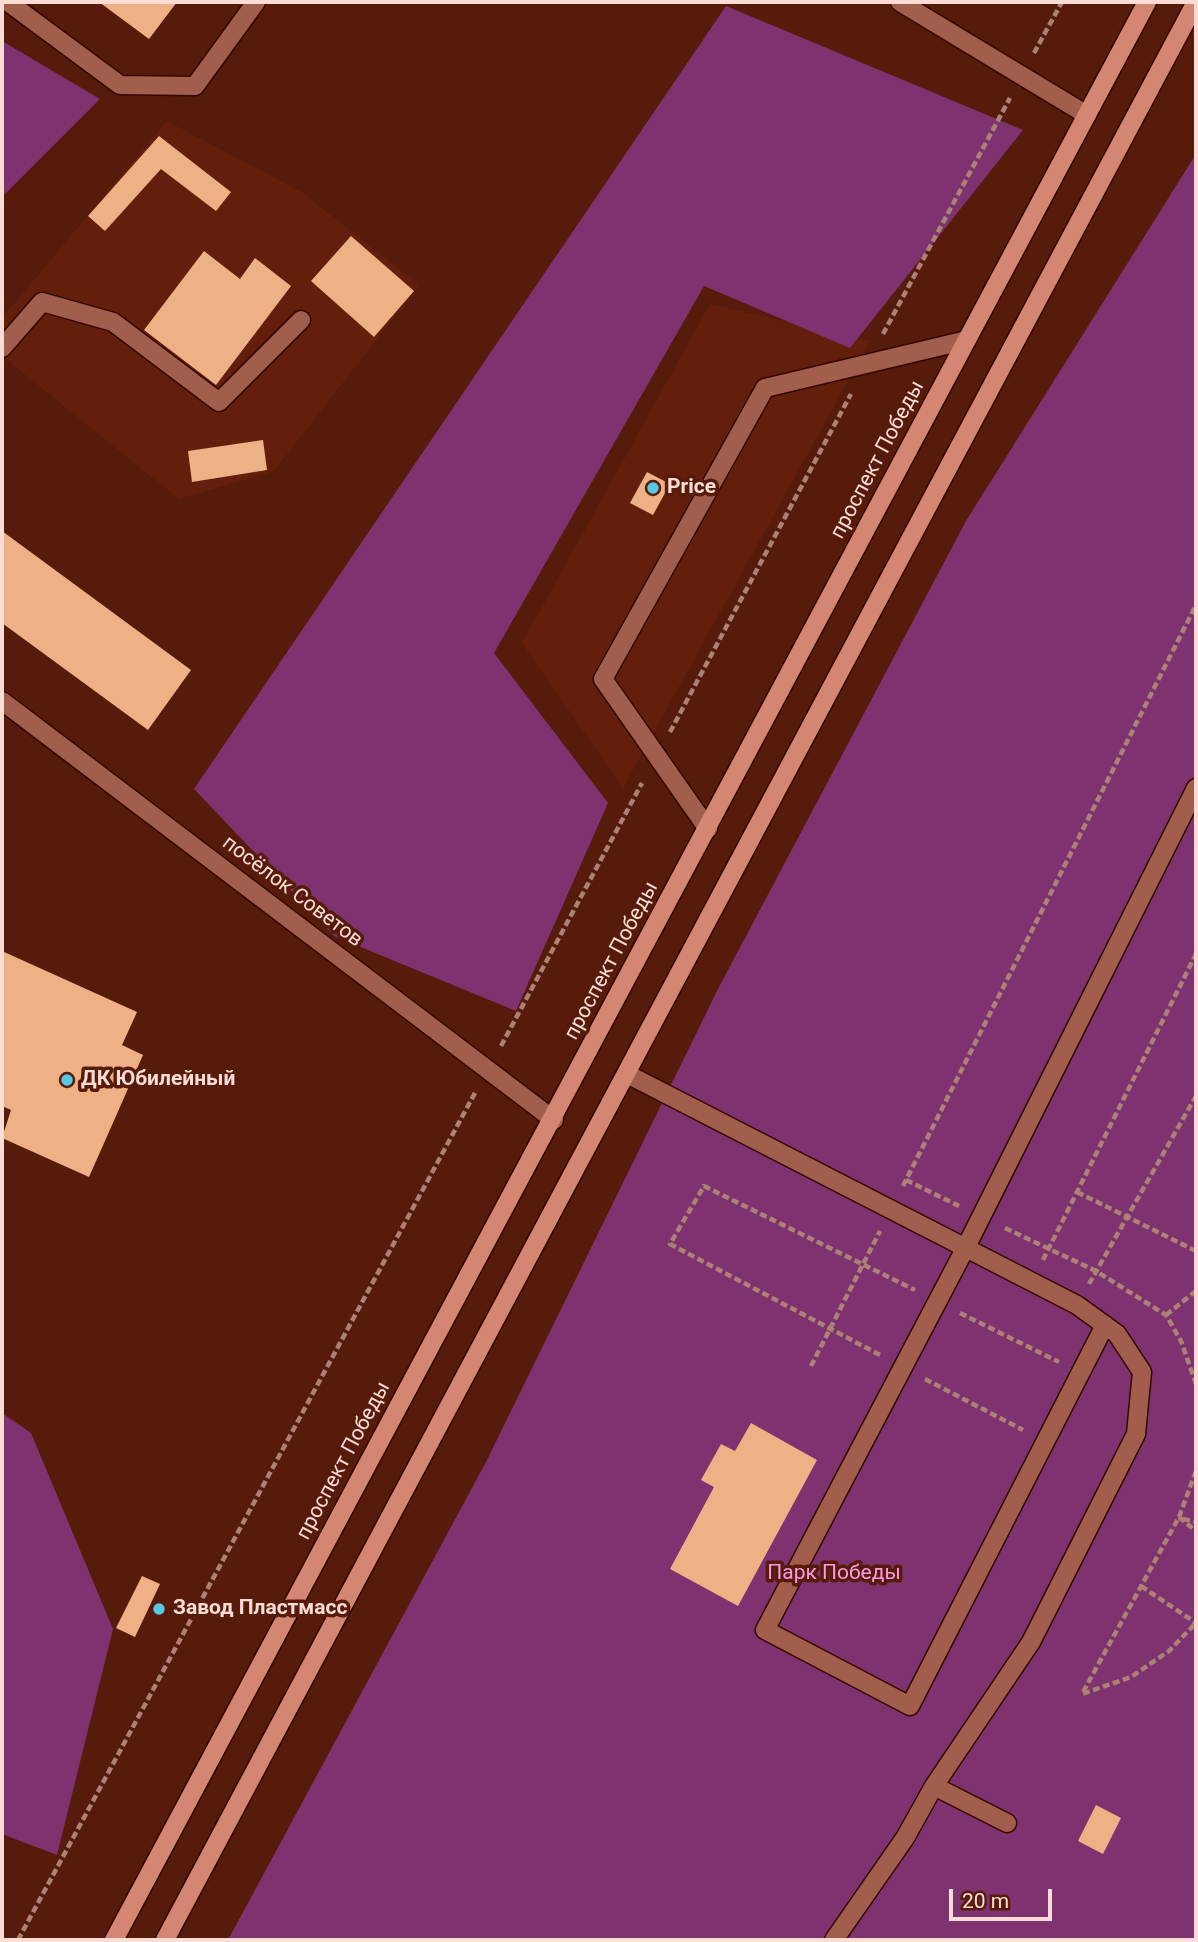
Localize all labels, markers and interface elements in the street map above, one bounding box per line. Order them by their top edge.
street label: проспект Победы [826,377,930,543]
place label: Price [667,475,716,501]
marker: Price [645,480,661,496]
street label: посёлок Советов [217,831,367,953]
street label: проспект Победы [560,878,664,1044]
place label: ДК Юбилейный [81,1067,235,1093]
marker: ДК Юбилейный [59,1072,75,1088]
street label: проспект Победы [292,1378,396,1544]
park label: Парк Победы [767,1561,901,1587]
place label: Завод Пластмасс [173,1596,347,1622]
marker: Завод Пластмасс [151,1601,167,1617]
scale bar [953,1876,1056,1920]
text: 20 m [962,1889,1009,1913]

